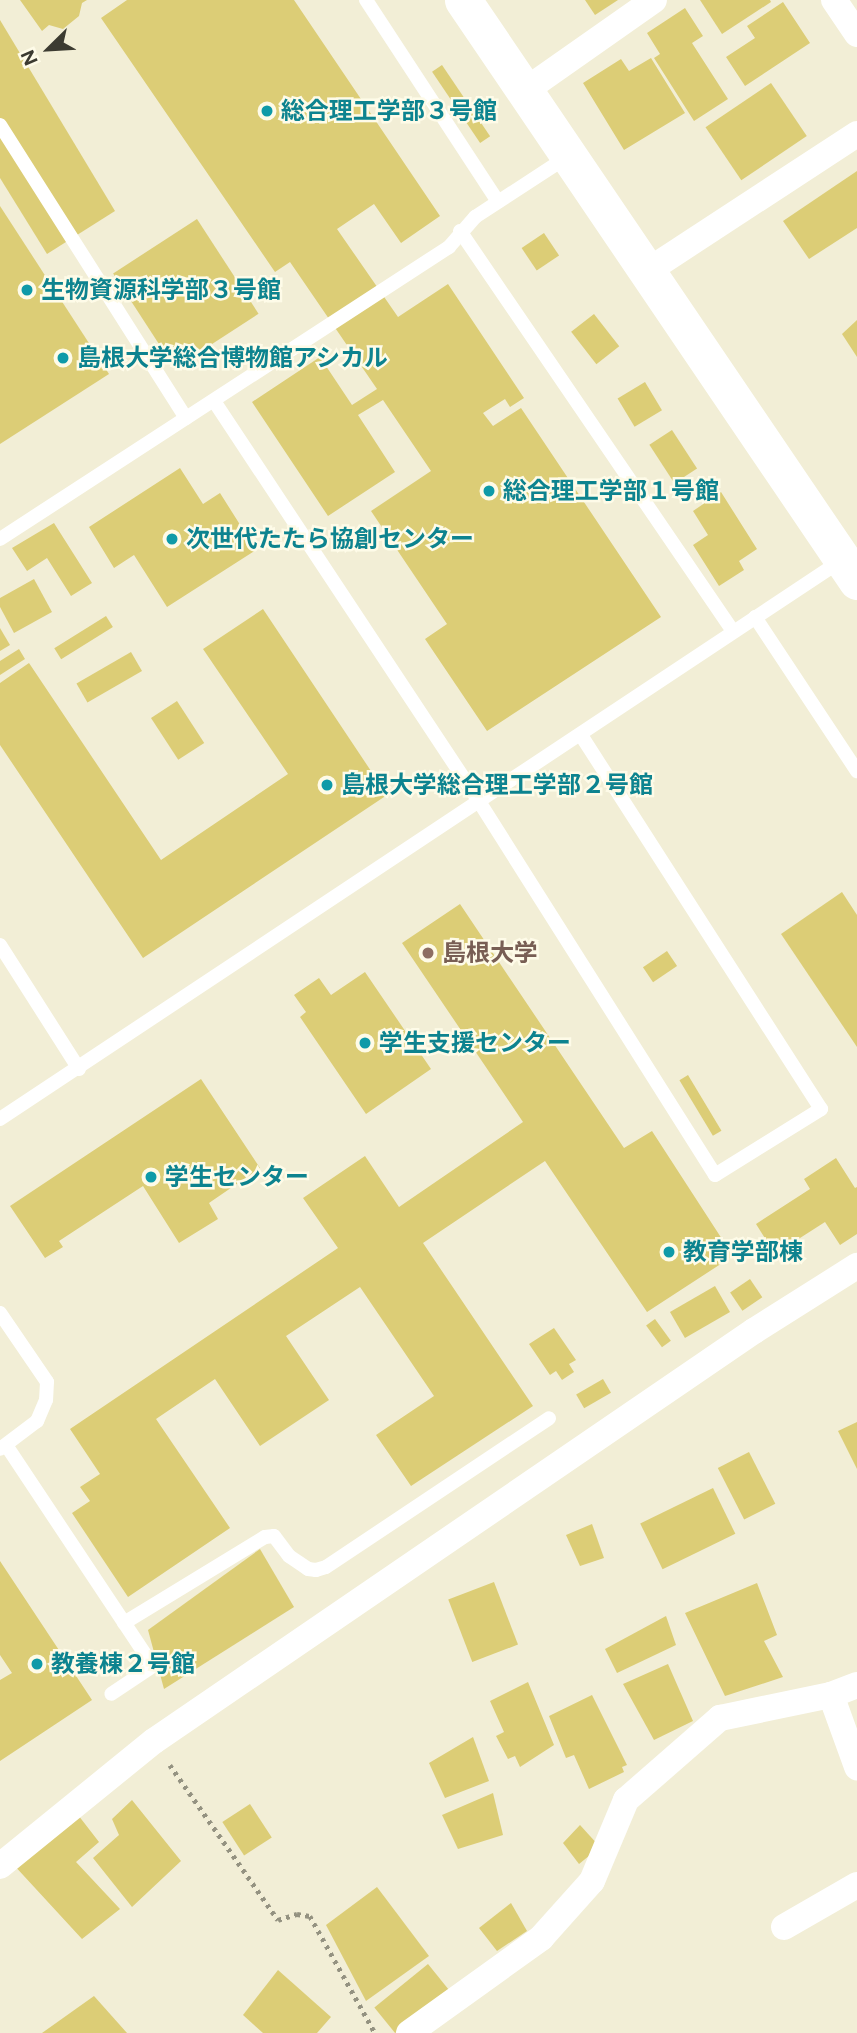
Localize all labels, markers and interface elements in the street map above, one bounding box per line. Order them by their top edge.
north arrow [14,14,84,84]
text: N [16,46,43,69]
place label: 総合理工学部３号館 [281,97,497,125]
marker: 総合理工学部３号館 [259,103,275,119]
place label: 生物資源科学部３号館 [41,276,281,304]
marker: 生物資源科学部３号館 [19,282,35,298]
place label: 島根大学総合博物館アシカル [77,344,389,372]
marker: 島根大学総合博物館アシカル [55,350,71,366]
place label: 総合理工学部１号館 [503,477,719,505]
marker: 総合理工学部１号館 [481,483,497,499]
place label: 次世代たたら協創センター [186,525,474,553]
marker: 次世代たたら協創センター [164,531,180,547]
place label: 島根大学総合理工学部２号館 [341,771,653,799]
marker: 島根大学総合理工学部２号館 [319,777,335,793]
place label: 島根大学 [442,939,538,967]
marker: 島根大学 [420,945,436,961]
place label: 学生支援センター [379,1029,571,1057]
marker: 学生支援センター [357,1035,373,1051]
place label: 学生センター [165,1163,309,1191]
marker: 学生センター [143,1169,159,1185]
place label: 教育学部棟 [683,1238,803,1266]
marker: 教育学部棟 [661,1244,677,1260]
place label: 教養棟２号館 [51,1650,195,1678]
marker: 教養棟２号館 [29,1656,45,1672]

